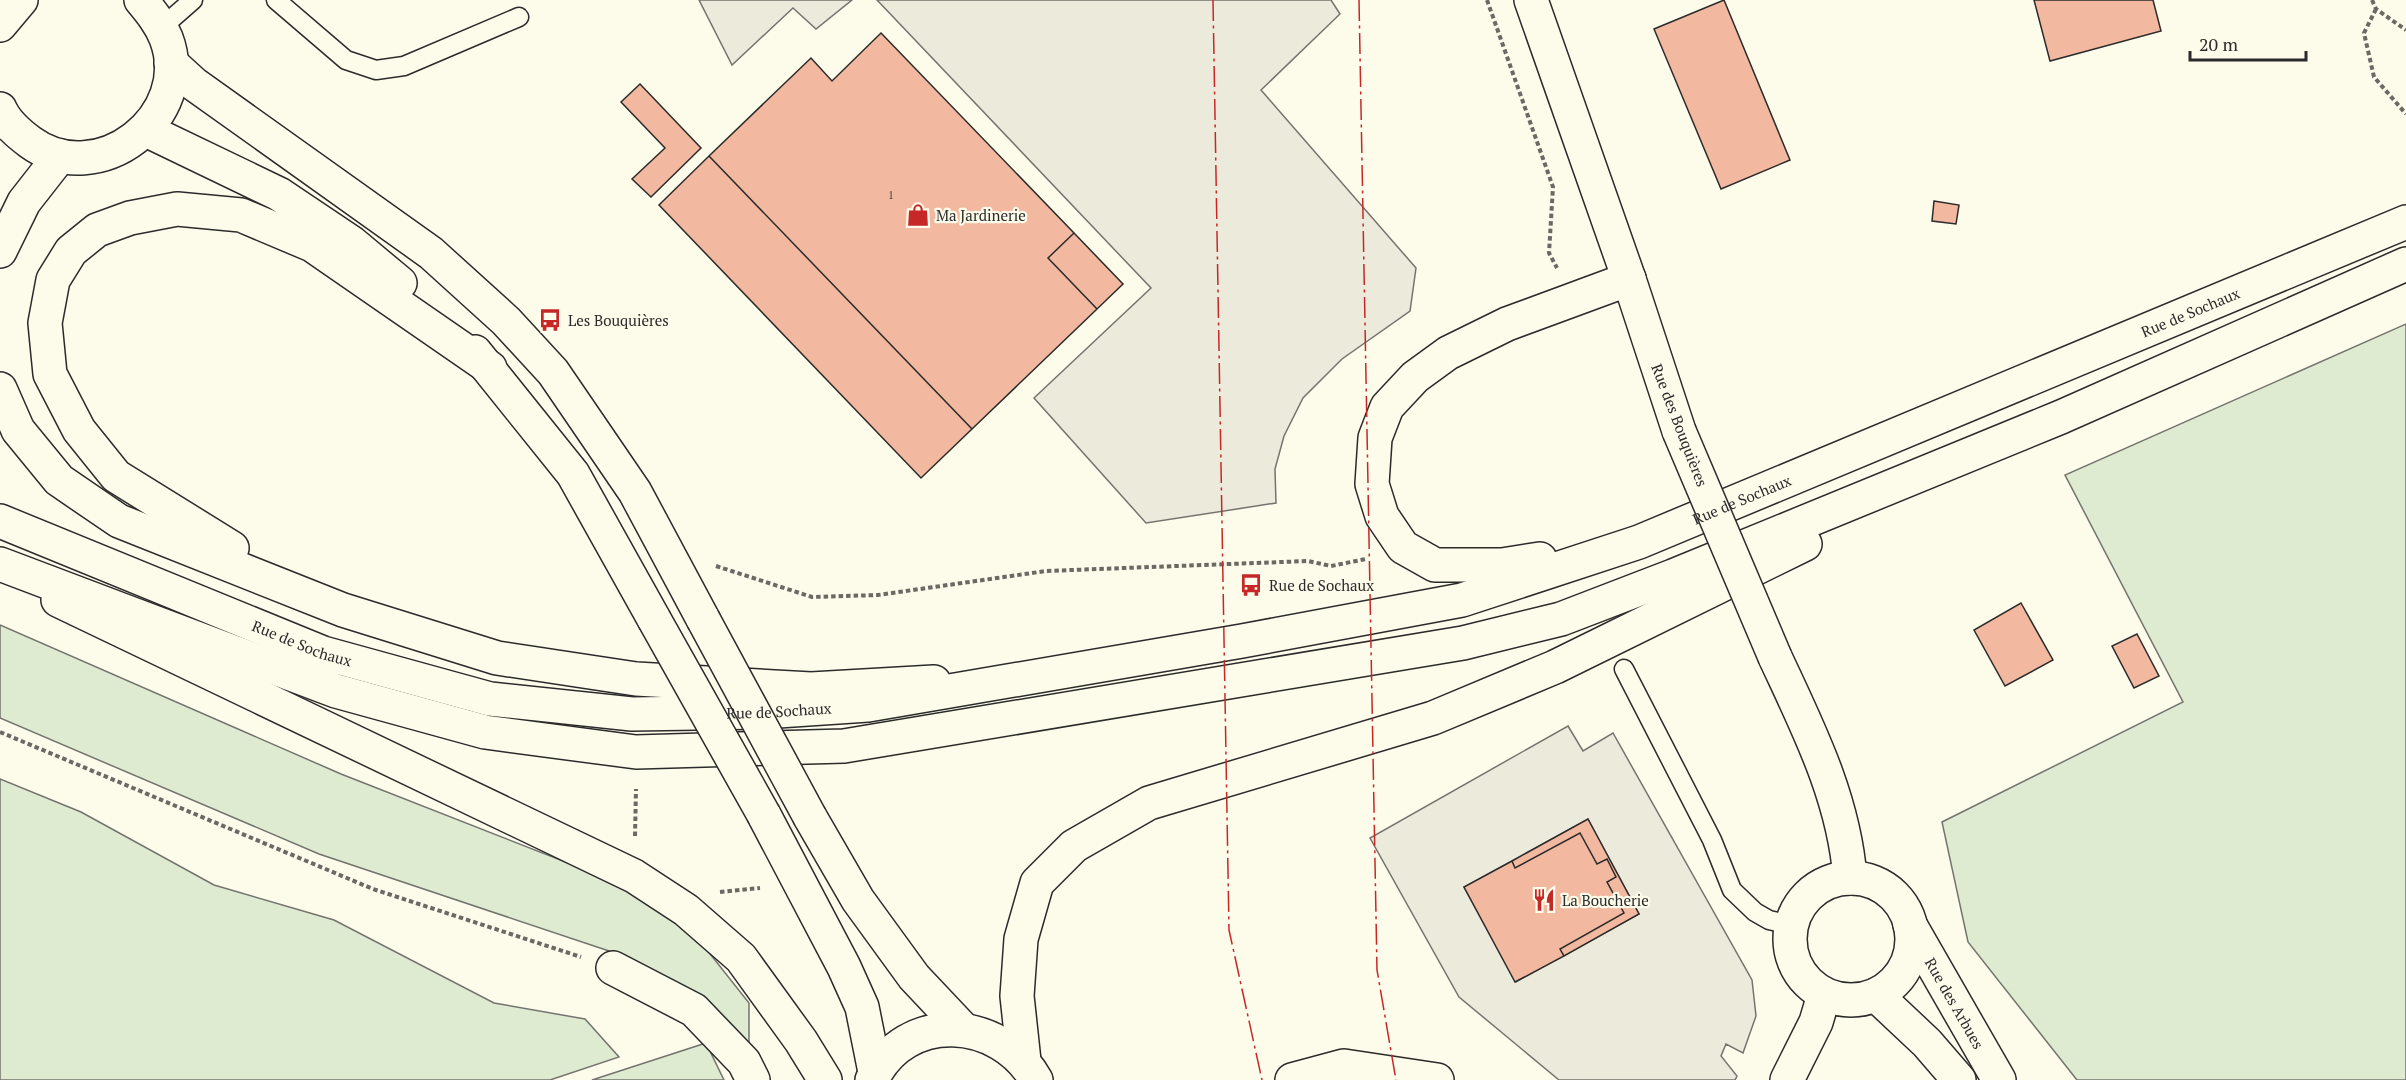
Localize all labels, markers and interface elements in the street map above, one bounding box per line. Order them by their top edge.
scale bar [2190,24,2306,62]
text: 20 m [2199,32,2239,56]
house number: 1 [888,187,894,202]
shop icon: Ma Jardinerie [905,202,931,228]
place label: Ma Jardinerie [936,205,1026,225]
street label: Rue de Sochaux [2138,282,2243,341]
bus stop icon: Les Bouquières [537,307,563,333]
place label: Les Bouquières [568,310,669,330]
street label: Rue des Bouquières [1647,361,1713,489]
street label: Rue de Sochaux [1689,470,1794,529]
bus stop icon: Rue de Sochaux [1238,572,1264,598]
place label: Rue de Sochaux [1269,575,1374,595]
street label: Rue de Sochaux [249,615,354,671]
street label: Rue de Sochaux [726,697,832,723]
restaurant icon: La Boucherie [1531,887,1557,913]
place label: La Boucherie [1562,890,1649,910]
street label: Rue des Arbues [1921,954,1989,1052]

